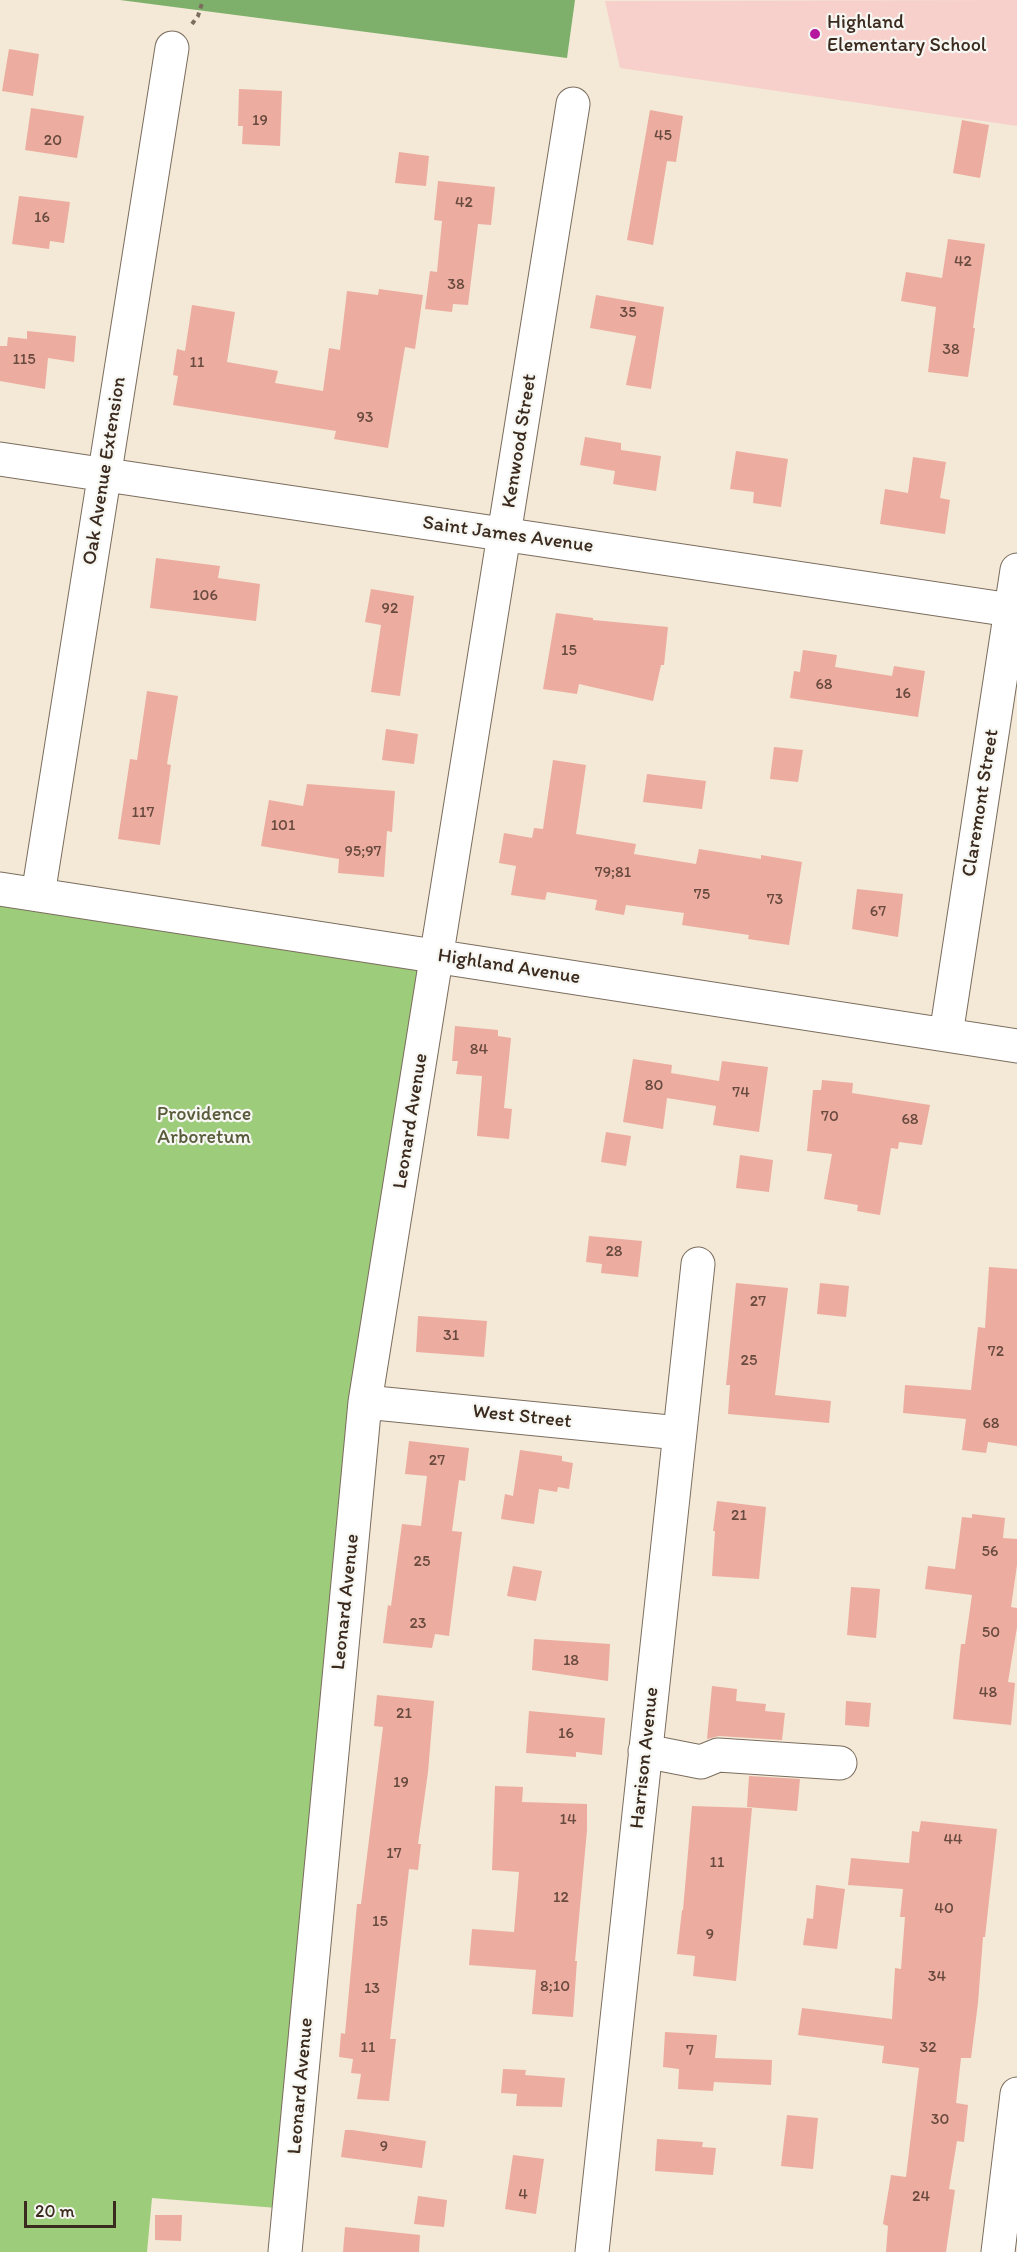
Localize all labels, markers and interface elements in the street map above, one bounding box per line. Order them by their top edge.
place label: Highland Elementary School [827,11,986,58]
marker: Highland Elementary School [808,27,822,41]
house number: 19 [252,111,268,131]
house number: 45 [654,126,672,146]
house number: 20 [44,131,62,151]
house number: 42 [455,193,473,213]
house number: 16 [34,208,50,228]
house number: 42 [954,252,972,272]
house number: 38 [447,275,465,295]
house number: 35 [619,303,637,323]
house number: 38 [942,340,960,360]
house number: 115 [12,350,36,370]
house number: 11 [190,353,204,373]
street label: Kenwood Street [498,372,542,510]
street label: Oak Avenue Extension [78,375,132,567]
house number: 93 [356,408,374,428]
street label: Saint James Avenue [421,511,595,559]
house number: 106 [192,586,218,606]
house number: 92 [382,599,398,619]
house number: 15 [561,641,577,661]
house number: 68 [815,675,833,695]
house number: 16 [895,684,911,704]
street label: Claremont Street [957,727,1005,879]
house number: 117 [132,803,154,823]
house number: 101 [271,816,295,836]
house number: 95;97 [344,842,382,862]
house number: 79;81 [595,863,631,883]
house number: 75 [694,885,710,905]
house number: 73 [767,890,783,910]
house number: 67 [870,902,886,922]
street label: Highland Avenue [436,944,582,990]
house number: 84 [470,1040,488,1060]
street label: Leonard Avenue [388,1051,434,1191]
house number: 80 [645,1076,663,1096]
house number: 74 [732,1083,750,1103]
park label: Providence Arboretum [157,1103,251,1150]
house number: 70 [821,1107,839,1127]
house number: 68 [901,1110,919,1130]
house number: 28 [605,1242,623,1262]
house number: 27 [750,1292,766,1312]
house number: 31 [443,1326,459,1346]
house number: 72 [988,1342,1004,1362]
house number: 25 [741,1351,757,1371]
street label: West Street [471,1400,573,1434]
house number: 68 [982,1414,1000,1434]
house number: 27 [429,1451,445,1471]
house number: 21 [731,1506,747,1526]
street label: Leonard Avenue [327,1533,365,1671]
house number: 56 [982,1542,998,1562]
house number: 25 [414,1552,430,1572]
house number: 23 [409,1614,427,1634]
house number: 50 [982,1623,1000,1643]
house number: 18 [563,1651,579,1671]
house number: 48 [979,1683,997,1703]
street label: Harrison Avenue [626,1686,664,1830]
house number: 21 [396,1704,412,1724]
house number: 16 [558,1724,574,1744]
house number: 19 [393,1773,409,1793]
house number: 14 [559,1810,577,1830]
house number: 44 [943,1830,963,1850]
house number: 17 [386,1844,402,1864]
house number: 11 [710,1853,724,1873]
house number: 12 [553,1888,569,1908]
house number: 40 [934,1899,954,1919]
house number: 15 [372,1912,388,1932]
house number: 9 [706,1925,714,1945]
house number: 34 [928,1967,946,1987]
house number: 8;10 [540,1977,570,1997]
house number: 13 [364,1979,380,1999]
street label: Leonard Avenue [283,2017,319,2155]
house number: 11 [361,2038,375,2058]
house number: 32 [919,2038,937,2058]
house number: 7 [686,2041,694,2061]
house number: 30 [931,2110,949,2130]
house number: 9 [380,2137,388,2157]
house number: 4 [518,2185,528,2205]
house number: 24 [912,2187,930,2207]
scale bar [27,2189,118,2227]
text: 20 m [35,2200,75,2222]

